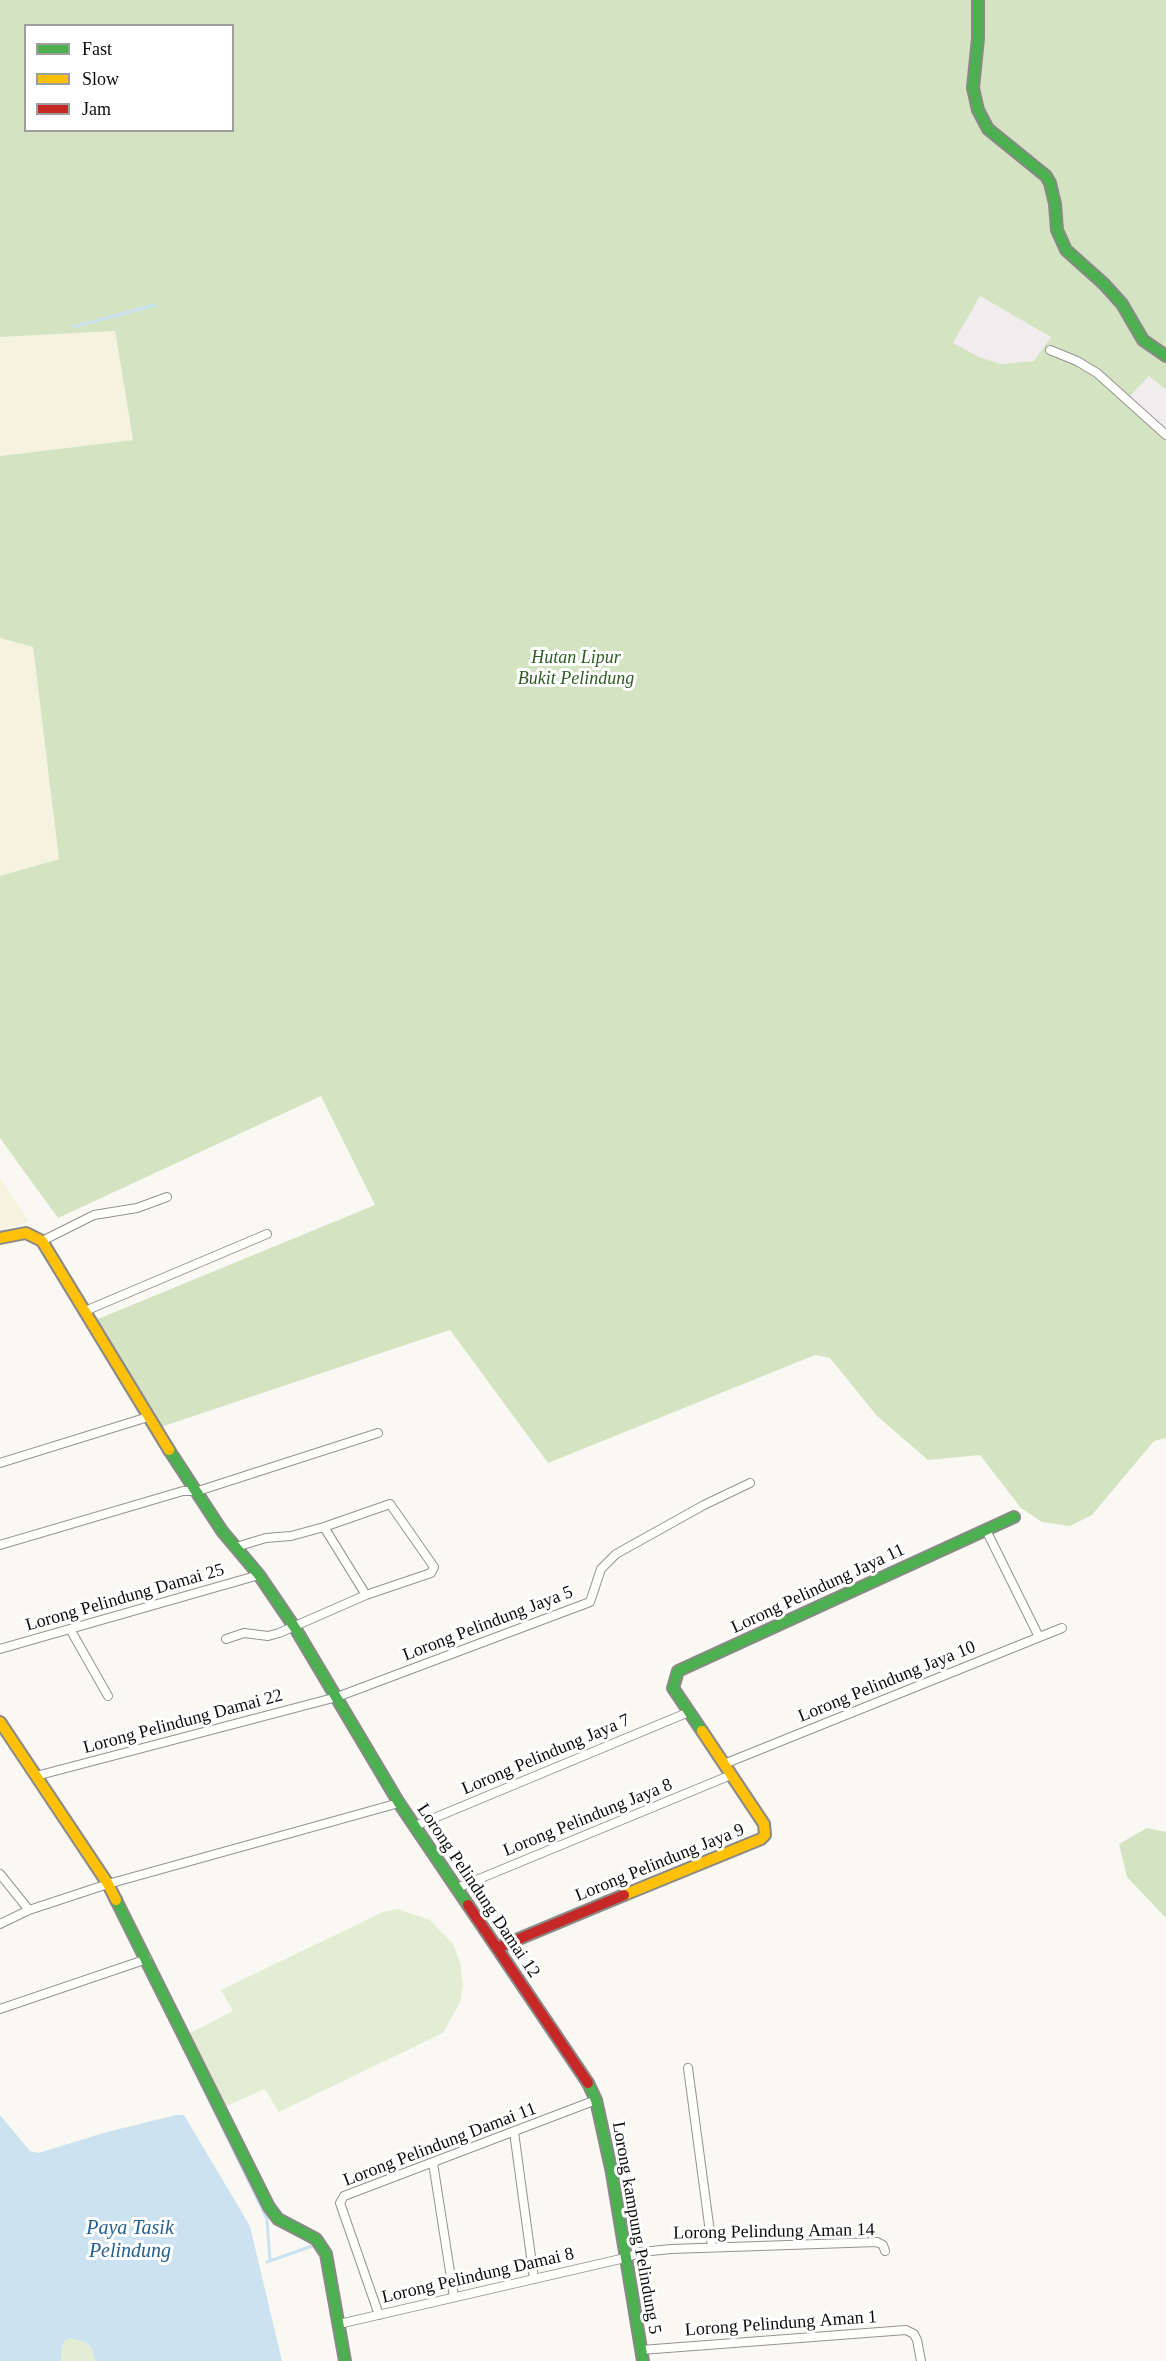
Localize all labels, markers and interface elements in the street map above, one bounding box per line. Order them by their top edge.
legend [24,24,234,132]
text: Fast [82,39,112,59]
text: Slow [82,69,119,89]
text: Jam [82,99,111,119]
park label: Hutan Lipur Bukit Pelindung [518,647,634,690]
street label: Lorong Pelindung Jaya 11 [728,1539,908,1639]
street label: Lorong Pelindung Damai 25 [23,1559,227,1637]
street label: Lorong Pelindung Jaya 5 [400,1582,576,1666]
street label: Lorong Pelindung Jaya 10 [795,1636,979,1728]
street label: Lorong Pelindung Damai 22 [81,1685,285,1759]
street label: Lorong Pelindung Jaya 7 [459,1710,633,1800]
street label: Lorong Pelindung Jaya 8 [500,1774,676,1862]
street label: Lorong Pelindung Damai 12 [412,1800,544,1982]
street label: Lorong Pelindung Jaya 9 [572,1819,748,1907]
street label: Lorong Pelindung Damai 11 [341,2098,539,2192]
street label: Lorong kampung Pelindung 5 [607,2120,665,2336]
water label: Paya Tasik Pelindung [86,2217,174,2264]
street label: Lorong Pelindung Aman 14 [673,2219,875,2245]
street label: Lorong Pelindung Damai 8 [380,2243,576,2309]
street label: Lorong Pelindung Aman 1 [684,2307,878,2341]

